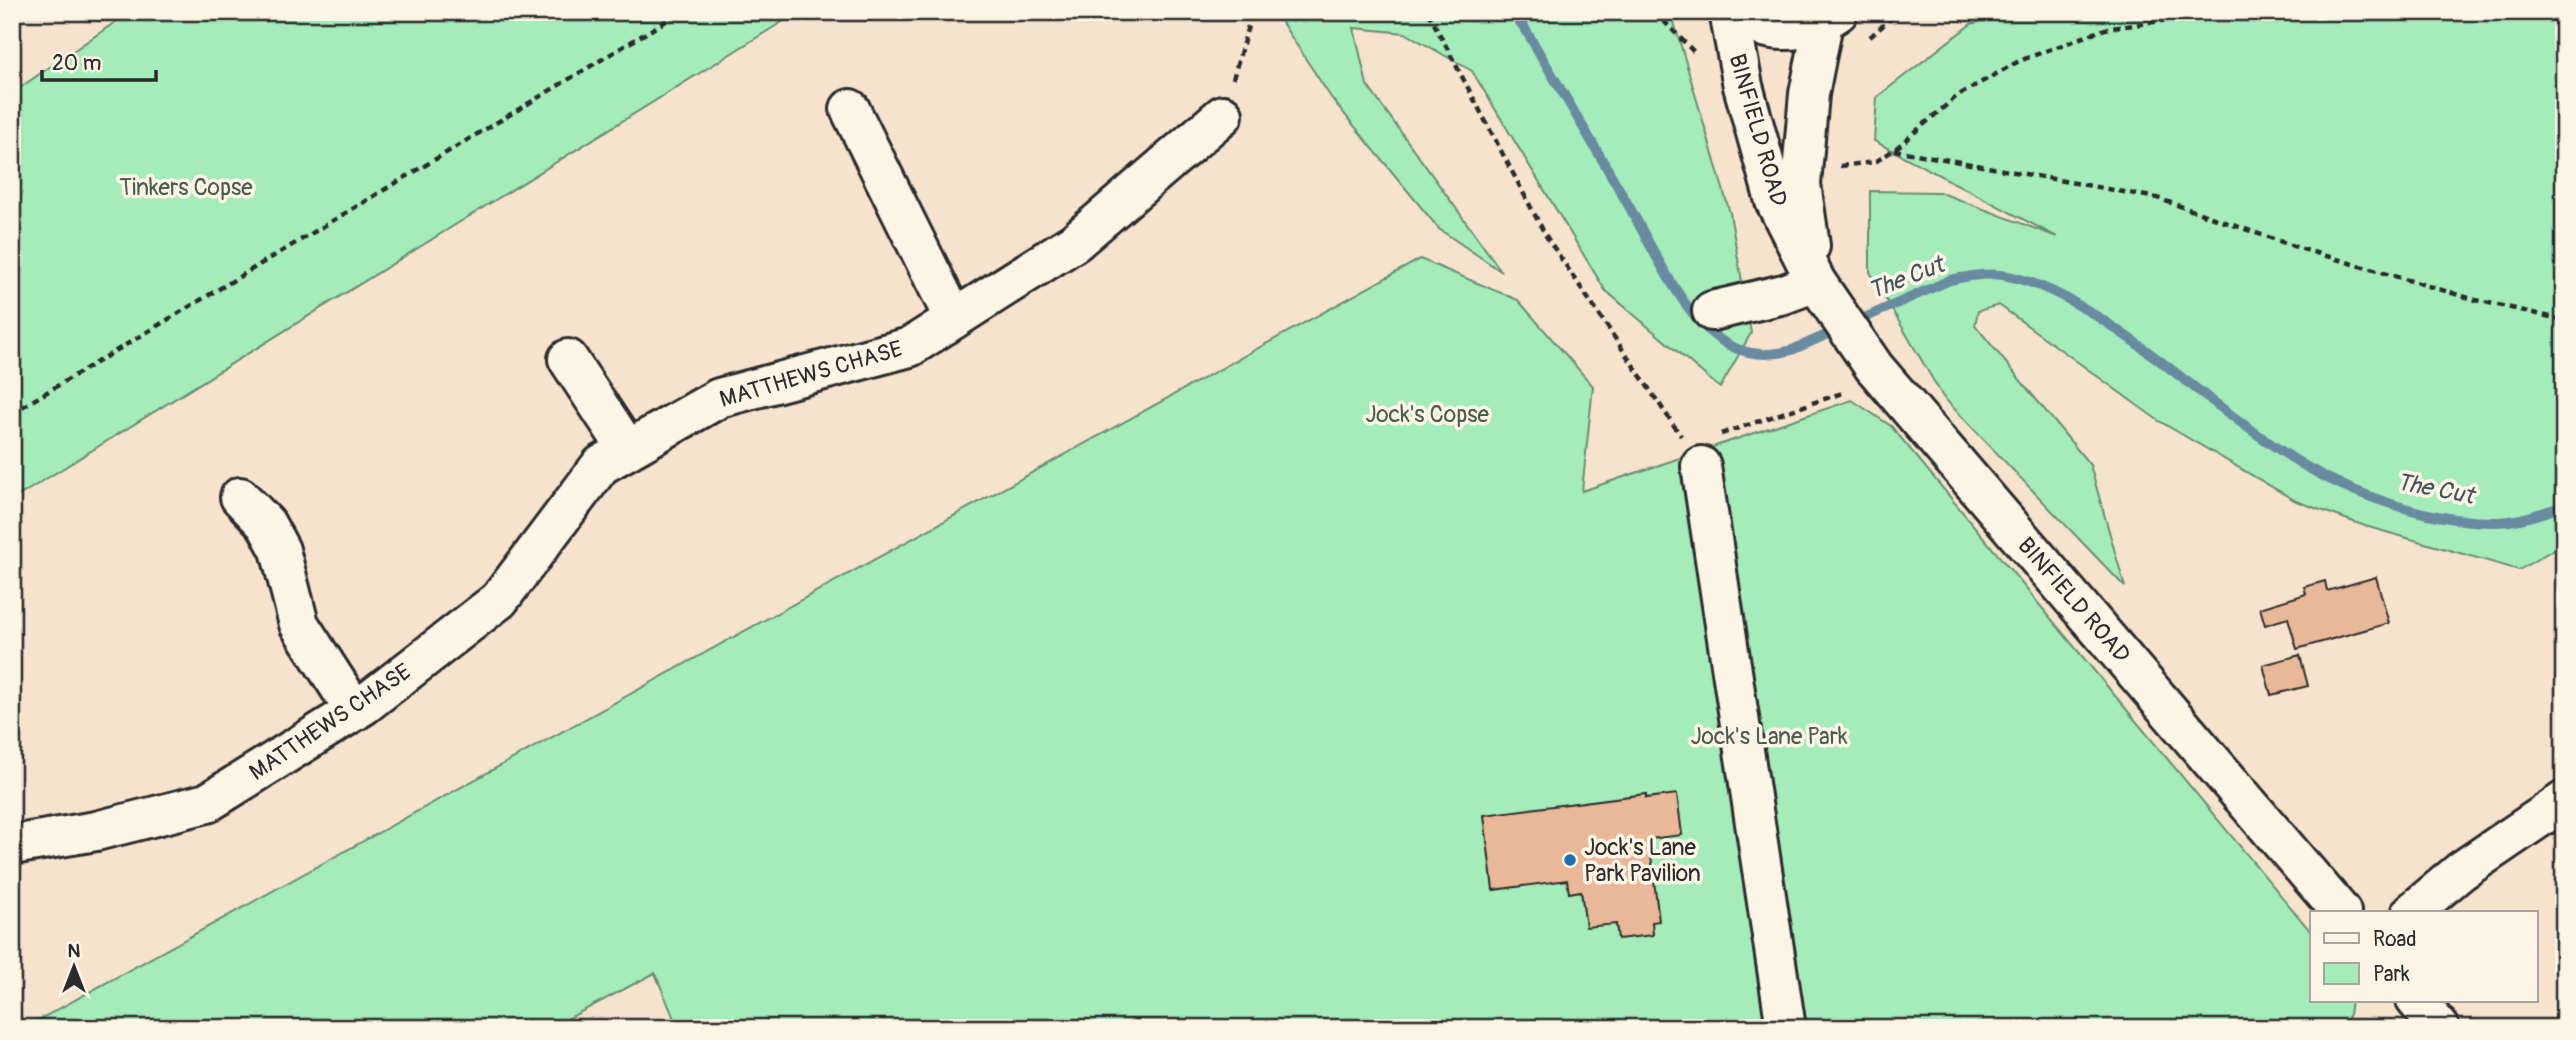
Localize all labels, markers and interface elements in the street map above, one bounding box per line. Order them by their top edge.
scale bar [42,38,156,82]
text: 20 m [52,50,101,77]
street label: BINFIELD ROAD [1722,51,1794,209]
park label: Tinkers Copse [119,173,253,202]
water label: The Cut [1864,250,1950,306]
street label: MATTHEWS CHASE [716,334,906,414]
park label: Jock's Copse [1365,400,1490,429]
water label: The Cut [2394,467,2478,511]
street label: BINFIELD ROAD [2012,531,2136,669]
street label: MATTHEWS CHASE [244,657,416,787]
park label: Jock's Lane Park [1690,722,1848,751]
place label: Jock's Lane Park Pavilion [1584,833,1701,888]
marker: Jock's Lane Park Pavilion [1562,852,1578,868]
legend [2310,911,2538,1002]
text: Road [2373,926,2417,953]
north arrow [38,932,108,1002]
text: N [68,939,81,963]
text: Park [2373,961,2410,988]

